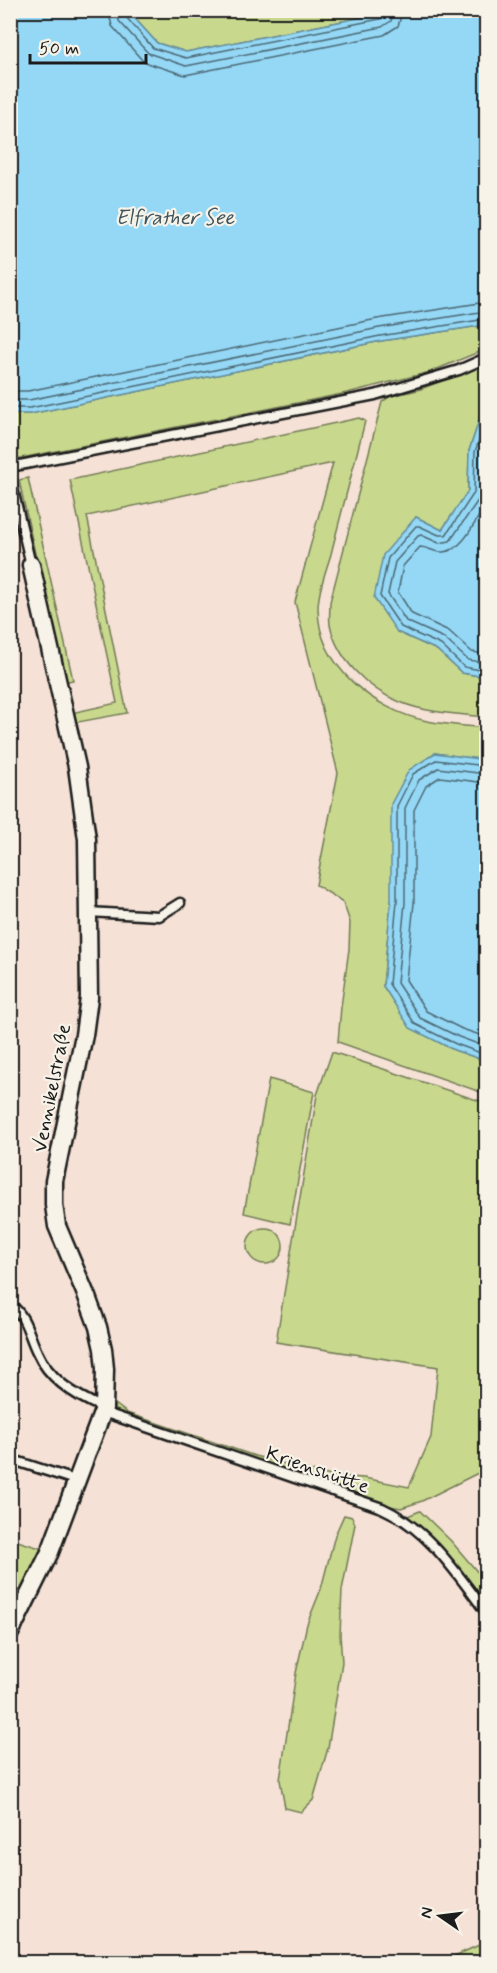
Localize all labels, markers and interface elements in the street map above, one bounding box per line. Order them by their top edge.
scale bar [30,27,146,65]
text: 50 m [39,37,79,61]
water label: Elfrather See [116,204,235,232]
street label: Vennikelstraße [27,1022,78,1155]
street label: Krienshütte [262,1440,373,1501]
north arrow [410,1886,470,1946]
text: N [415,1905,438,1920]

